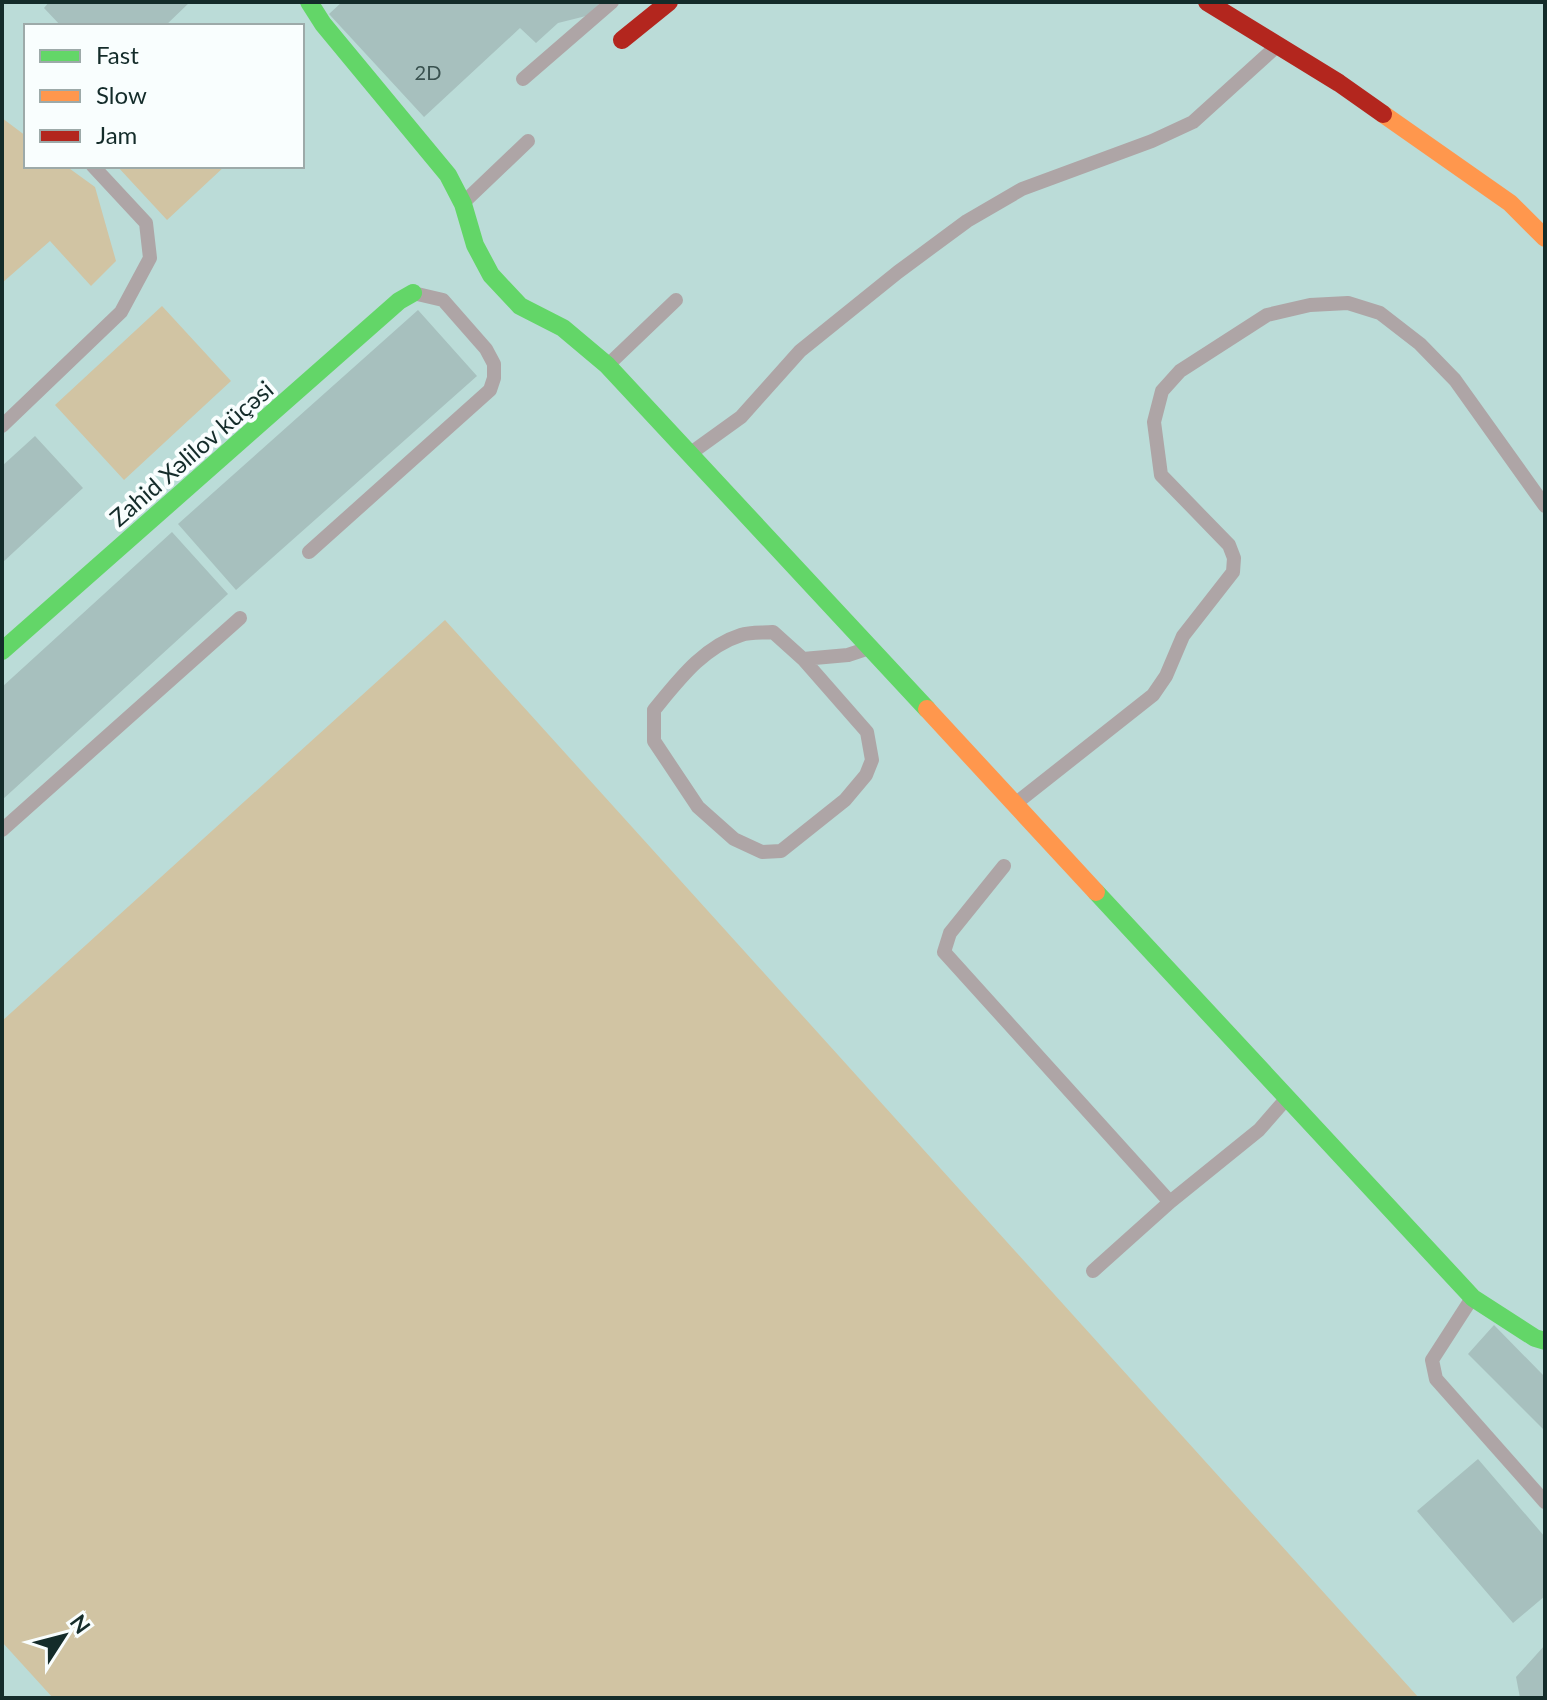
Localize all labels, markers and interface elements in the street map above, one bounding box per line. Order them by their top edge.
legend [24,24,304,168]
text: Fast [96,40,139,69]
house number: 2D [415,60,441,84]
text: Slow [96,80,147,109]
text: Jam [96,120,137,149]
street label: Zahid Xəlilov küçəsi [103,374,279,532]
north arrow [24,1596,104,1676]
text: N [65,1609,96,1639]

